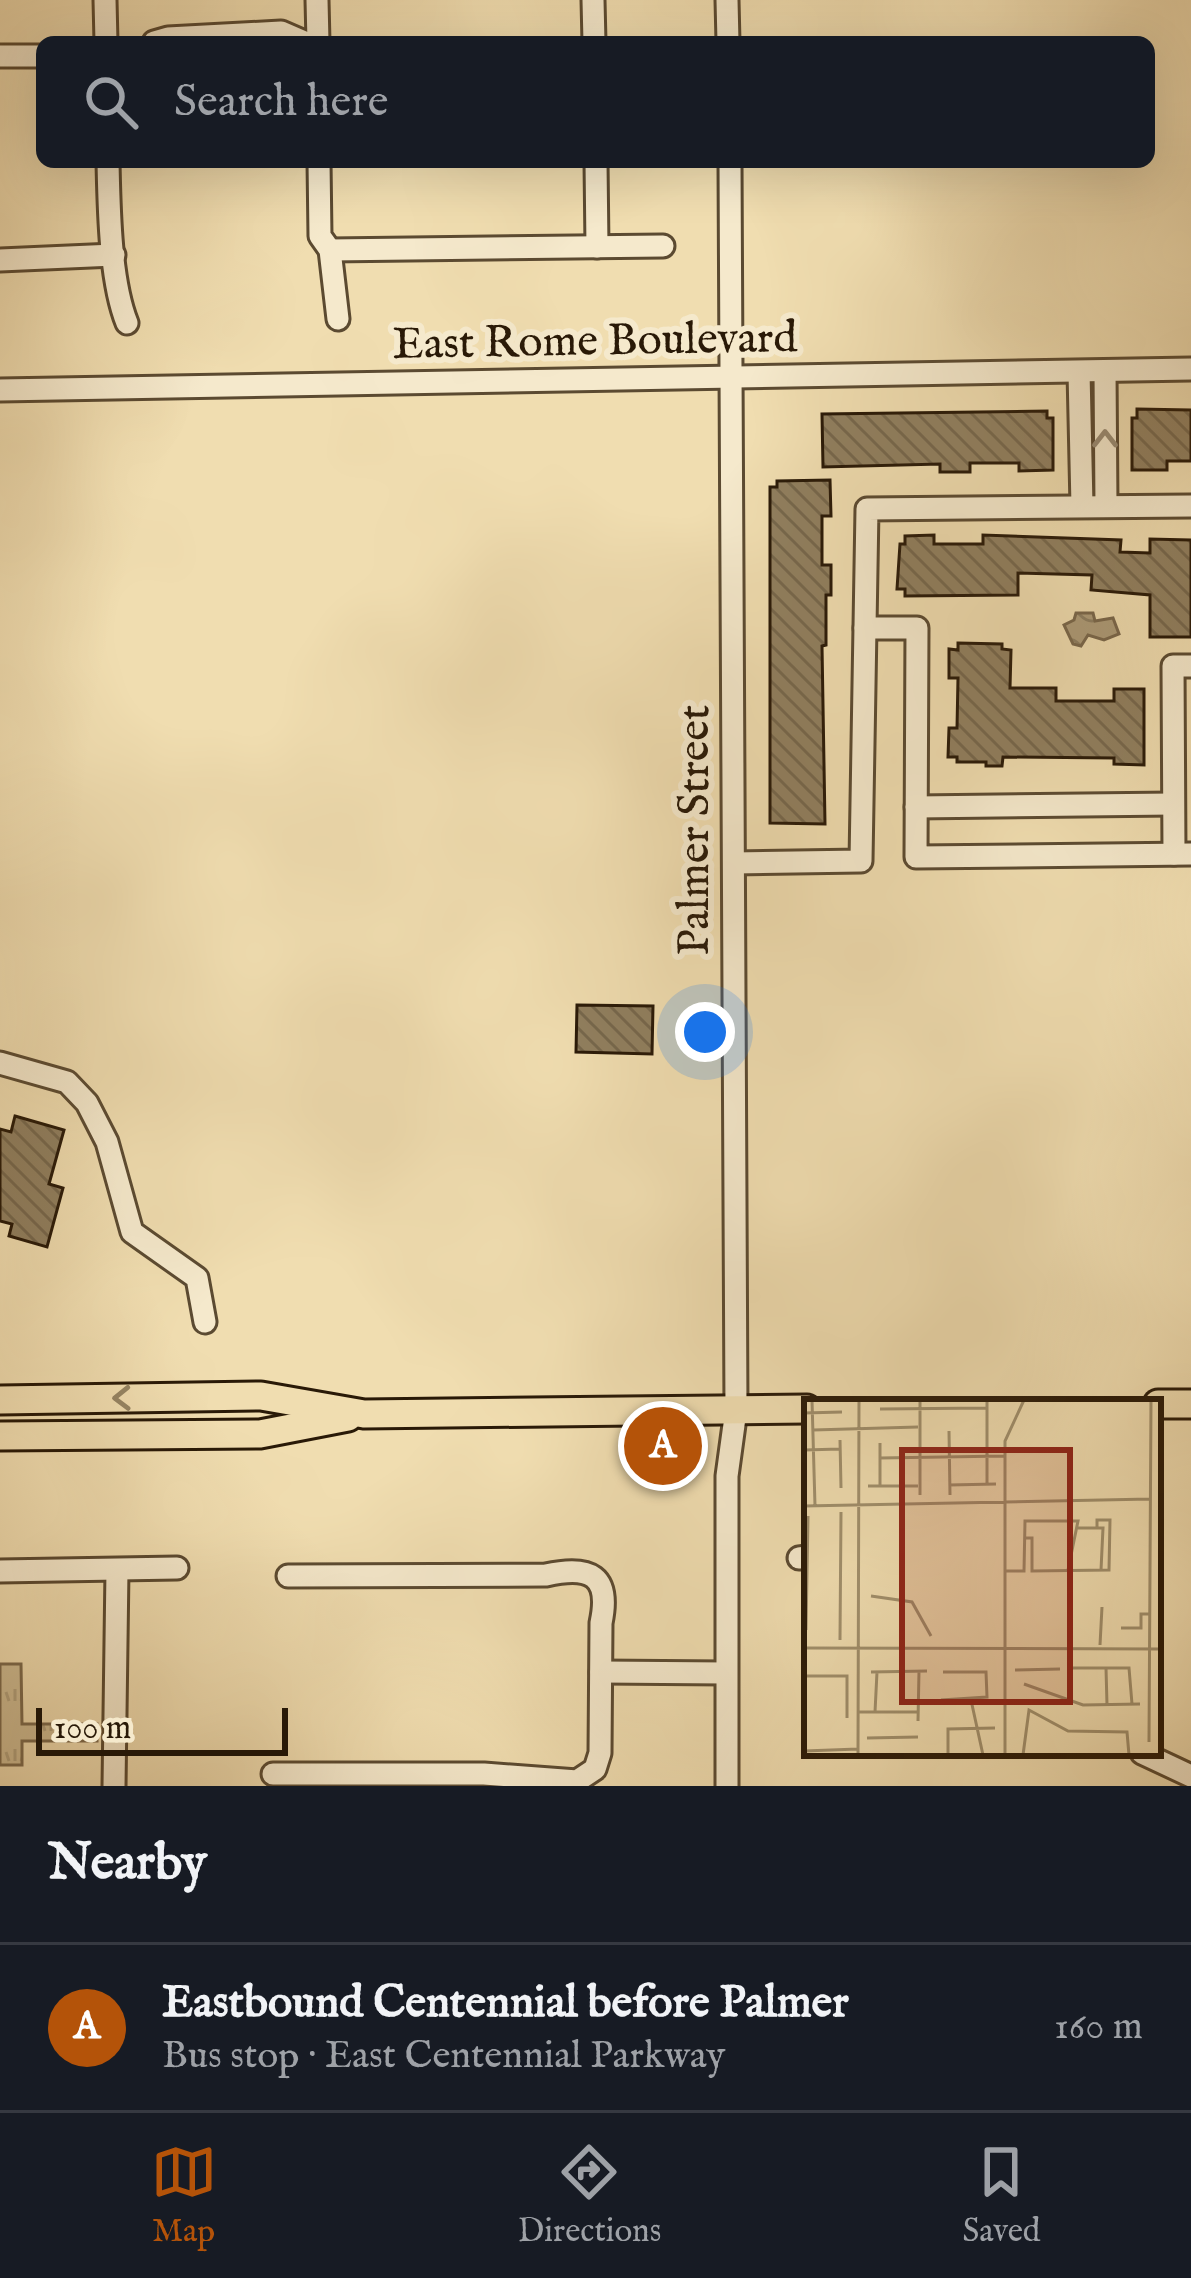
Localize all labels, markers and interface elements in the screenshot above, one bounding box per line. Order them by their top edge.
search box [36,36,1155,168]
icon: search [78,69,144,135]
text: Search here [174,74,388,131]
street label: East Rome Boulevard [392,310,799,374]
one-way arrow [1092,429,1118,447]
street label: Palmer Street [667,705,724,955]
your location [675,1002,735,1062]
one-way arrow [112,1385,130,1411]
inset map [804,1399,1161,1756]
pin: A [624,1401,702,1491]
scale bar [36,1702,288,1755]
text: 100 m [54,1708,131,1750]
text: Nearby [48,1832,207,1897]
text: Eastbound Centennial before Palmer [162,1975,849,2032]
text: A [74,2003,100,2052]
text: 160 m [1054,2003,1143,2052]
text: Bus stop · East Centennial Parkway [162,2032,725,2081]
tab: Map [151,2139,217,2253]
tab: Directions [518,2139,661,2253]
tab: Saved [962,2139,1040,2253]

